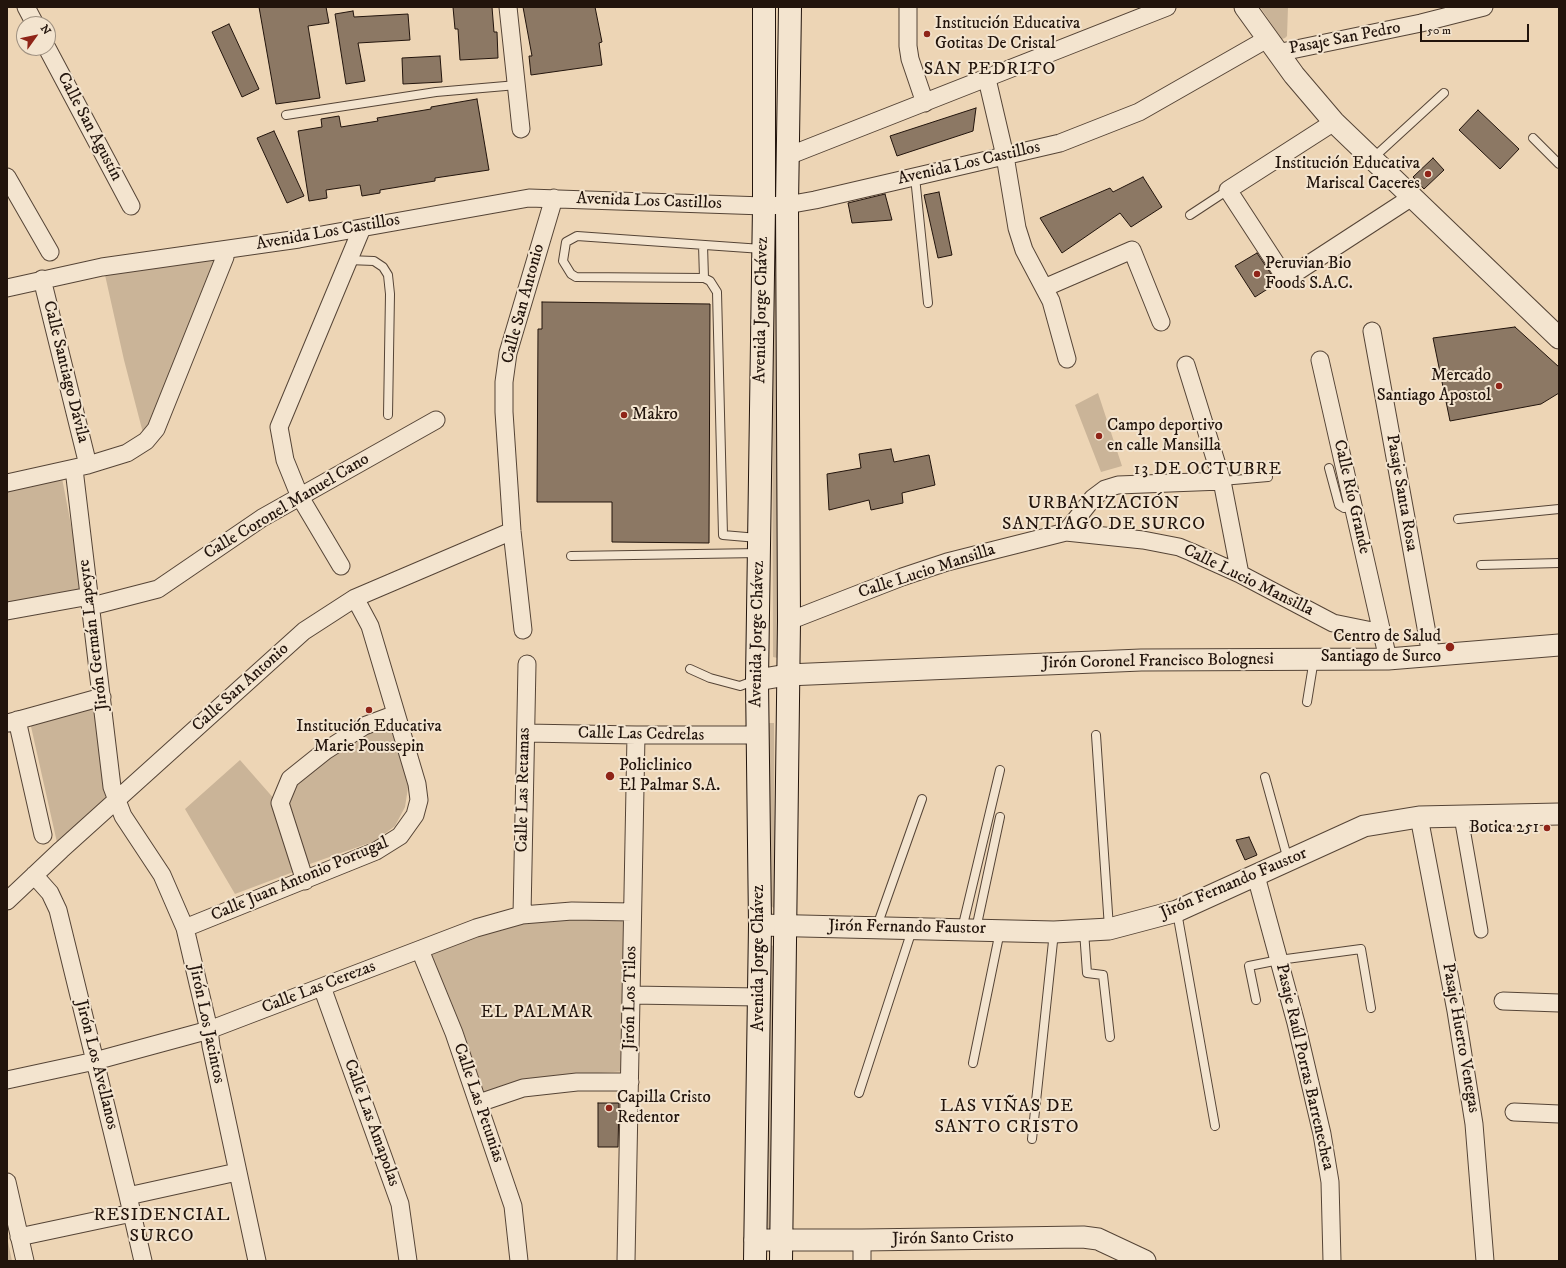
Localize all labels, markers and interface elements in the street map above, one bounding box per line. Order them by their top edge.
place label: Institución Educativa Gotitas De Cristal [935,14,1080,54]
north arrow [16,16,56,56]
scale bar [1422,16,1531,42]
street label: Pasaje San Pedro [1288,18,1402,60]
text: N [37,22,54,38]
text: 50 m [1427,23,1451,38]
marker: Institución Educativa Gotitas De Cristal [922,29,932,39]
district label: SAN PEDRITO [924,59,1056,81]
street label: Calle San Agustín [52,69,126,185]
street label: Avenida Los Castillos [896,138,1042,190]
place label: Institución Educativa Mariscal Caceres [1275,154,1420,194]
marker: Institución Educativa Mariscal Caceres [1423,169,1433,179]
street label: Avenida Los Castillos [576,189,722,215]
street label: Avenida Los Castillos [255,210,401,256]
street label: Avenida Jorge Chávez [751,236,773,384]
street label: Calle San Antonio [498,242,550,366]
place label: Peruvian Bio Foods S.A.C. [1265,254,1353,294]
marker: Peruvian Bio Foods S.A.C. [1252,269,1262,279]
street label: Calle Santiago Dávila [37,299,93,445]
place label: Mercado Santiago Apostol [1377,366,1491,406]
marker: Mercado Santiago Apostol [1494,381,1504,391]
place label: Makro [632,405,678,425]
marker: Makro [619,410,629,420]
place label: Campo deportivo en calle Mansilla [1107,416,1223,456]
marker: Campo deportivo en calle Mansilla [1094,431,1104,441]
street label: Pasaje Santa Rosa [1381,433,1421,553]
street label: Calle Río Grande [1328,438,1374,556]
street label: Calle Coronel Manuel Cano [201,450,373,564]
district label: 13 DE OCTUBRE [1134,459,1282,481]
district label: URBANIZACIÓN SANTIAGO DE SURCO [1002,493,1206,536]
street label: Calle Lucio Mansilla [856,540,998,604]
street label: Calle Lucio Mansilla [1179,541,1317,621]
street label: Jirón Germán Lapeyre [75,558,113,712]
street label: Avenida Jorge Chávez [747,560,769,708]
place label: Centro de Salud Santiago de Surco [1321,627,1441,667]
street label: Calle San Antonio [189,639,293,737]
marker: Centro de Salud Santiago de Surco [1444,641,1456,653]
street label: Jirón Coronel Francisco Bolognesi [1042,650,1274,674]
marker: Institución Educativa Marie Poussepin [364,705,374,715]
place label: Institución Educativa Marie Poussepin [296,717,442,757]
street label: Calle Las Cedrelas [578,724,704,746]
street label: Calle Las Retamas [513,727,535,853]
place label: Policlinico El Palmar S.A. [619,756,720,796]
marker: Policlinico El Palmar S.A. [604,770,616,782]
place label: Botica 251 [1469,818,1539,838]
marker: Botica 251 [1542,823,1552,833]
street label: Calle Juan Antonio Portugal [208,833,392,927]
street label: Jirón Fernando Faustor [1157,844,1311,924]
street label: Avenida Jorge Chávez [749,885,769,1031]
street label: Jirón Fernando Faustor [828,916,986,940]
street label: Jirón Los Tilos [620,946,642,1050]
street label: Calle Las Cerezas [259,957,379,1019]
street label: Pasaje Raúl Porras Barrenechea [1270,962,1338,1172]
street label: Pasaje Huerto Venegas [1437,962,1483,1114]
street label: Jirón Los Jacintos [183,963,229,1085]
street label: Jirón Los Avellanos [70,998,122,1132]
district label: EL PALMAR [481,1002,593,1024]
street label: Calle Las Petunias [448,1041,508,1165]
street label: Calle Las Amapolas [339,1057,403,1189]
place label: Capilla Cristo Redentor [617,1088,711,1128]
district label: LAS VIÑAS DE SANTO CRISTO [934,1096,1080,1138]
marker: Capilla Cristo Redentor [604,1103,614,1113]
district label: RESIDENCIAL SURCO [94,1205,230,1248]
street label: Jirón Santo Cristo [892,1228,1014,1250]

